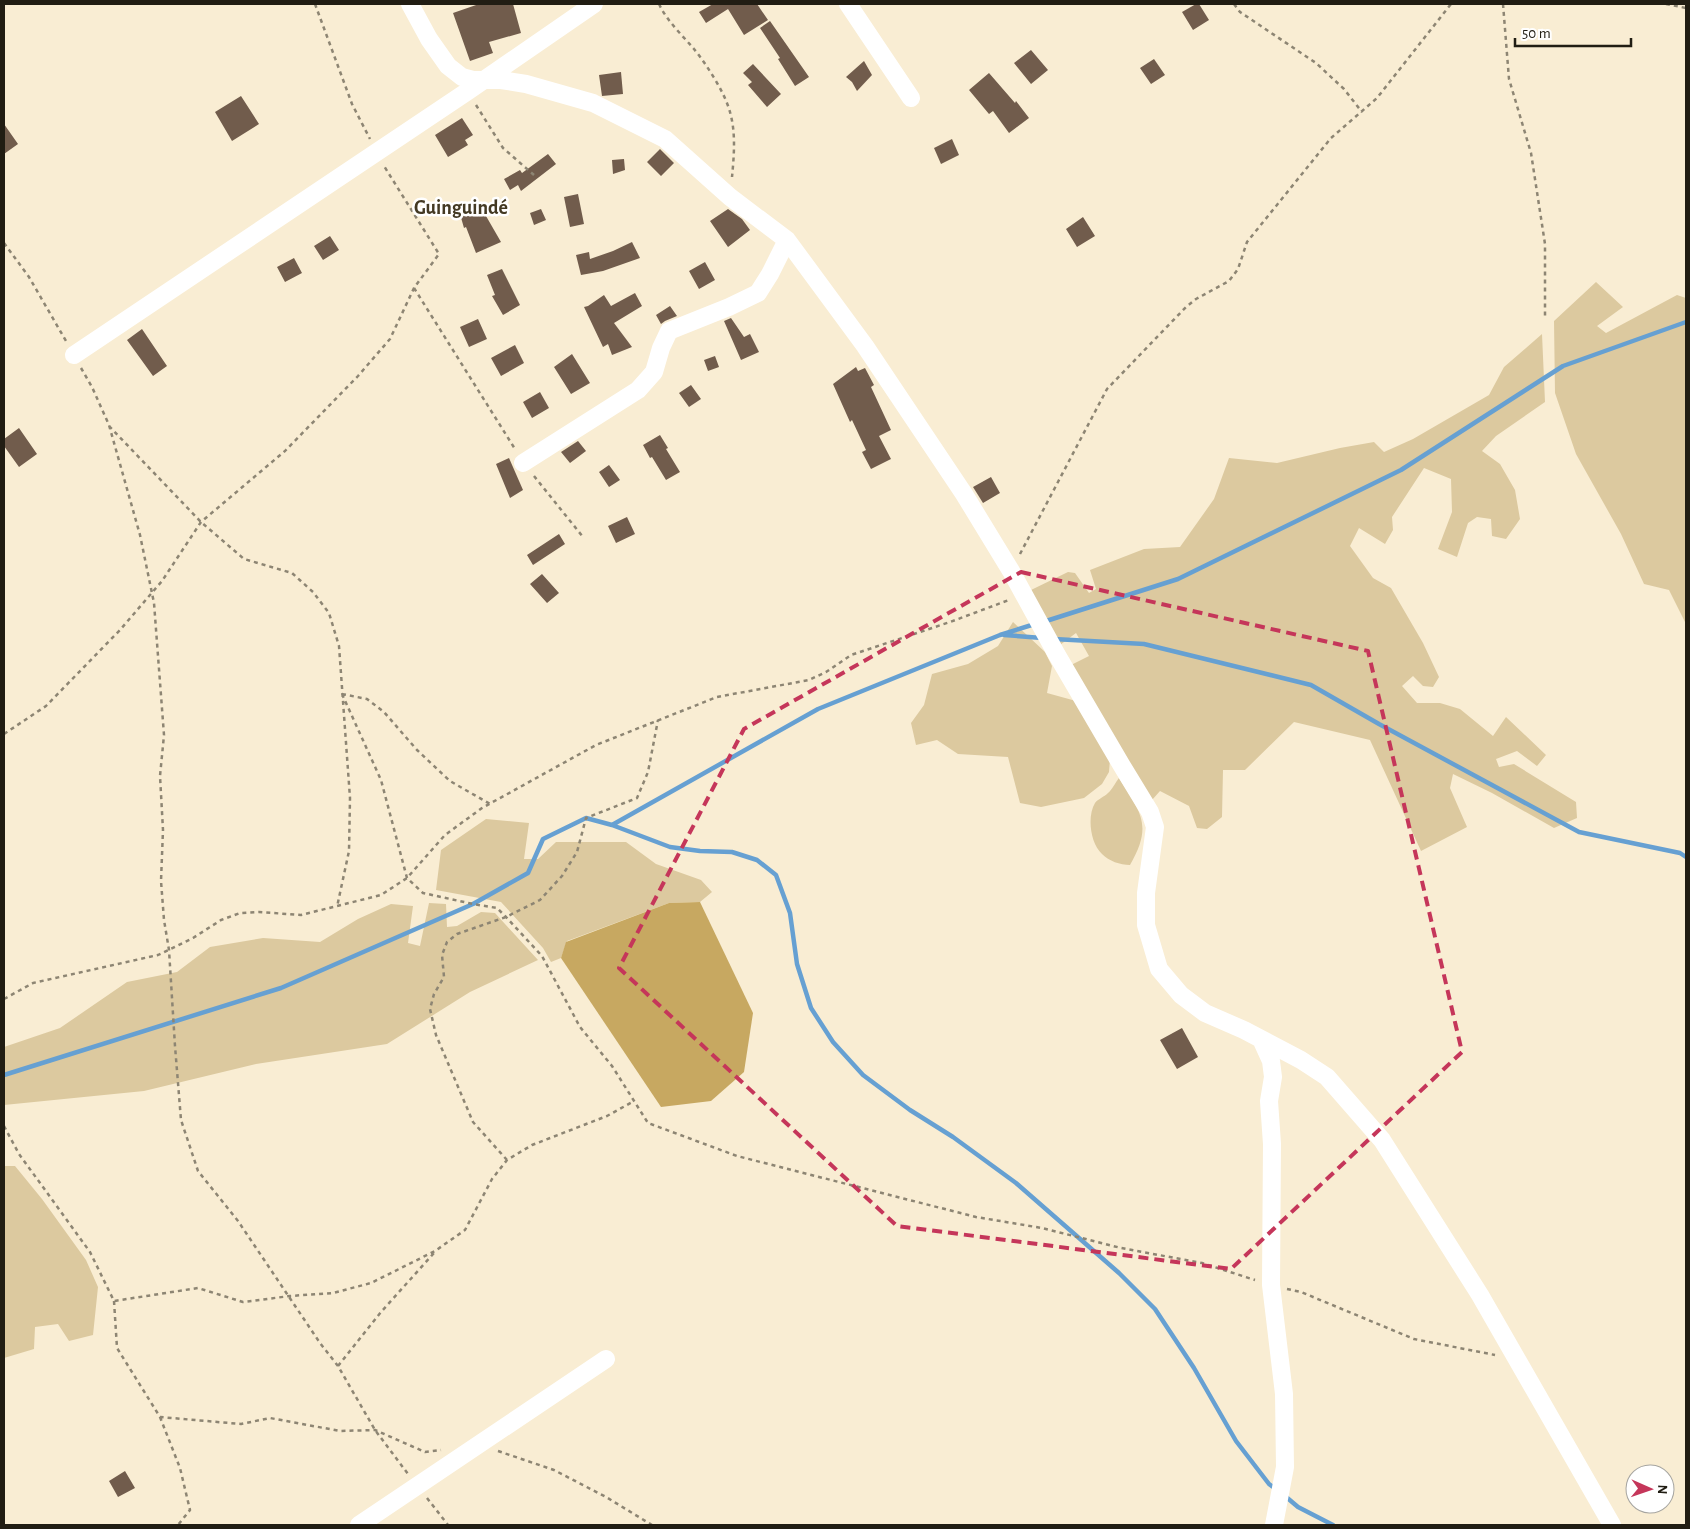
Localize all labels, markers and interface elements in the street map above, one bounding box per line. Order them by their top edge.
scale bar [1515,15,1631,47]
text: 50 m [1522,26,1551,41]
district label: Guinguindé [414,198,508,218]
north arrow [1625,1464,1675,1514]
text: N [1655,1484,1669,1495]

